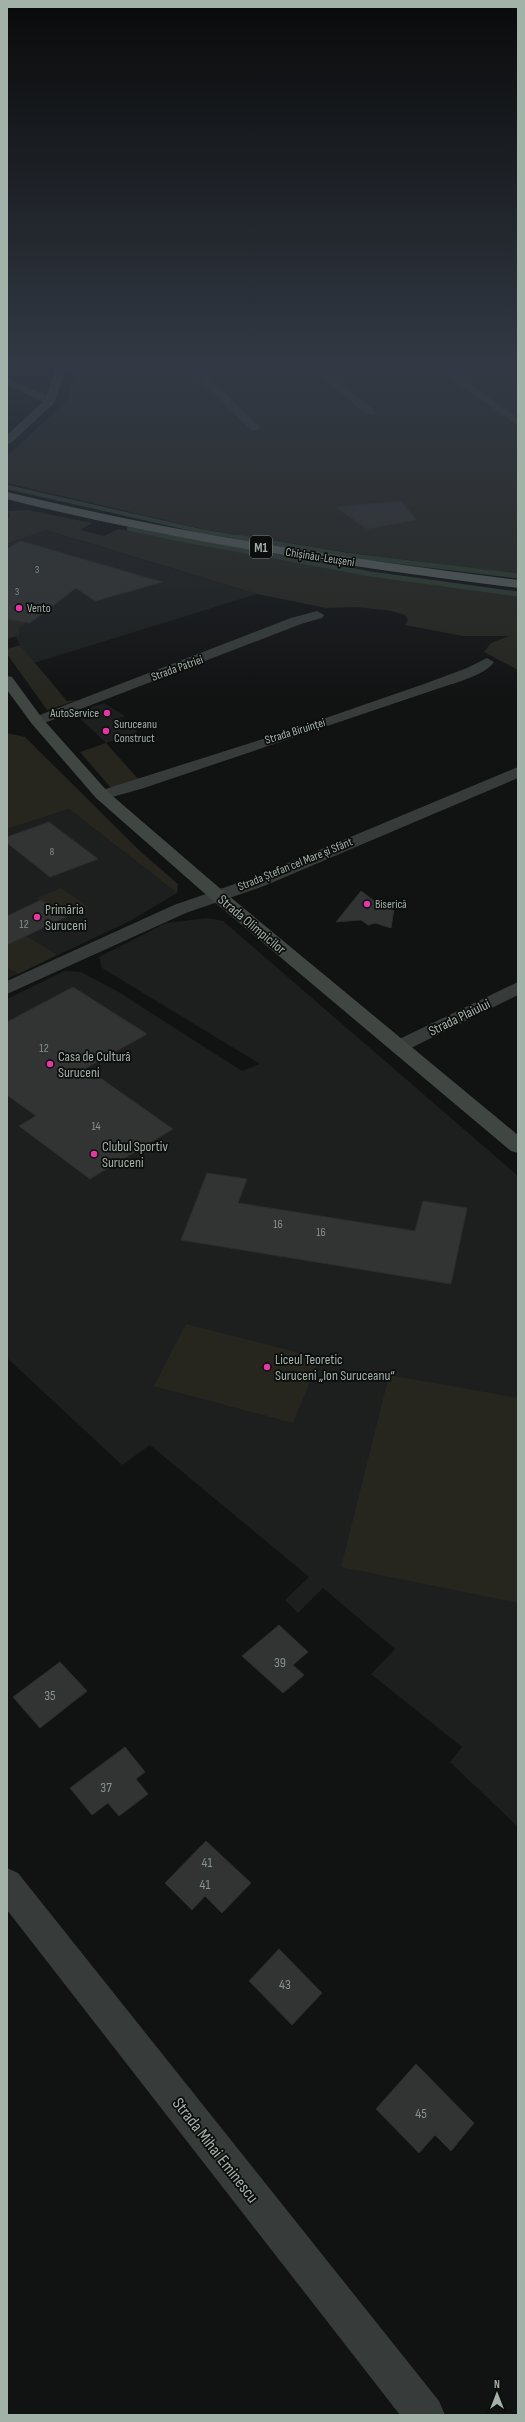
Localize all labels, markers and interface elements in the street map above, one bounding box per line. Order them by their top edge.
road number: M1 [250,536,272,558]
street label: Chișinău-Leușeni [284,545,355,570]
house number: 3 [35,564,39,576]
house number: 3 [15,586,19,598]
place label: Vento [27,601,51,616]
marker: Vento [14,603,24,613]
street label: Strada Patriei [149,652,205,685]
place label: AutoService [49,706,99,721]
marker: AutoService [102,708,112,718]
street label: Strada Biruinței [263,715,327,748]
place label: Suruceanu Construct [114,717,157,746]
marker: Suruceanu Construct [101,726,111,736]
street label: Strada Ștefan cel Mare și Sfânt [236,834,355,894]
house number: 8 [50,846,54,858]
street label: Strada Olimpicilor [214,891,289,958]
place label: Biserică [375,897,407,912]
marker: Biserică [362,899,372,909]
place label: Primăria Suruceni [45,901,86,934]
marker: Primăria Suruceni [32,912,42,922]
house number: 12 [19,917,29,932]
street label: Strada Plaiului [426,995,493,1040]
house number: 12 [39,1041,49,1056]
place label: Casa de Cultură Suruceni [58,1048,131,1081]
marker: Casa de Cultură Suruceni [45,1059,55,1069]
house number: 14 [91,1119,101,1134]
place label: Clubul Sportiv Suruceni [102,1138,168,1171]
marker: Clubul Sportiv Suruceni [89,1149,99,1159]
house number: 16 [273,1217,283,1232]
house number: 16 [316,1225,326,1240]
place label: Liceul Teoretic Suruceni „Ion Suruceanu“ [275,1351,395,1384]
marker: Liceul Teoretic Suruceni „Ion Suruceanu“ [262,1362,272,1372]
house number: 39 [274,1654,286,1671]
house number: 35 [44,1687,56,1704]
house number: 37 [100,1779,112,1796]
house number: 41 [202,1854,212,1871]
house number: 41 [200,1876,210,1893]
house number: 43 [279,1976,291,1993]
street label: Strada Mihai Eminescu [168,2094,263,2207]
house number: 45 [415,2105,427,2122]
north arrow [477,2374,517,2414]
text: N [494,2378,500,2391]

